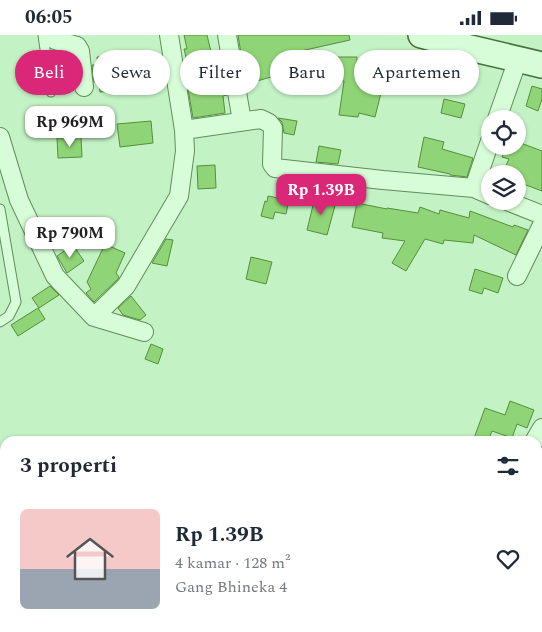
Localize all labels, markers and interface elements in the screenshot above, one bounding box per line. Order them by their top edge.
text: 06:05 [25,3,73,32]
chip: Beli [15,50,83,95]
chip: Sewa [93,50,170,95]
chip: Filter [180,50,260,95]
chip: Baru [270,50,344,95]
chip: Apartemen [354,50,479,95]
pin: Rp 969M [24,105,116,148]
text: Rp 969M [36,110,104,134]
map controls [481,110,526,210]
button: locate [481,110,526,155]
button: layers [481,165,526,210]
pin: Rp 1.39B [269,173,373,216]
text: Rp 1.39B [287,178,355,202]
pin: Rp 790M [24,217,116,259]
text: Rp 790M [36,221,104,245]
text: 3 properti [20,450,117,482]
icon: filters [494,452,522,480]
text: Rp 1.39B [175,519,264,551]
icon: home [60,529,120,589]
icon: heart [494,545,522,573]
text: 4 kamar · 128 m² [175,551,290,575]
text: Gang Bhineka 4 [175,575,287,599]

